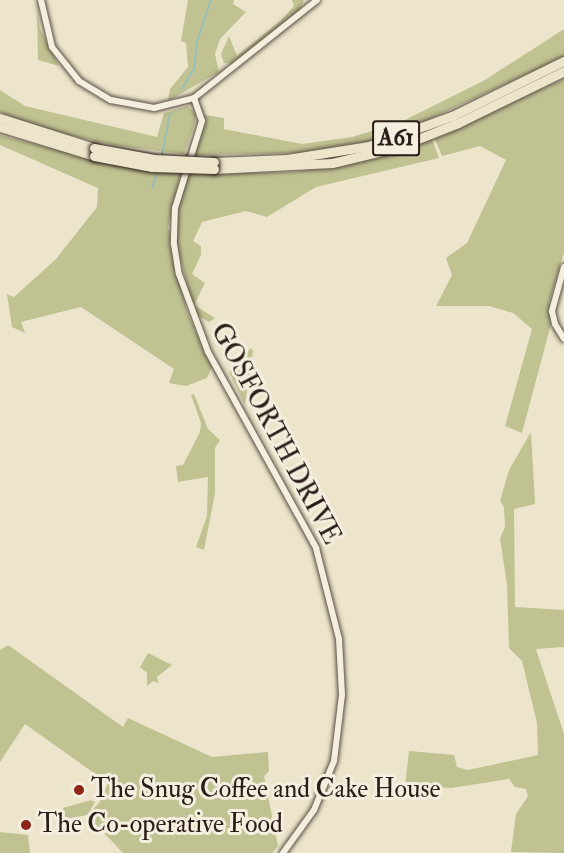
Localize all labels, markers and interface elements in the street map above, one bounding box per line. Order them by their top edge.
road number: A61 [372,117,420,159]
street label: GOSFORTH DRIVE [204,318,346,550]
place label: The Snug Coffee and Cake House [91,774,440,806]
marker: The Snug Coffee and Cake House [72,783,86,797]
place label: The Co-operative Food [38,809,283,841]
marker: The Co-operative Food [19,818,33,832]

